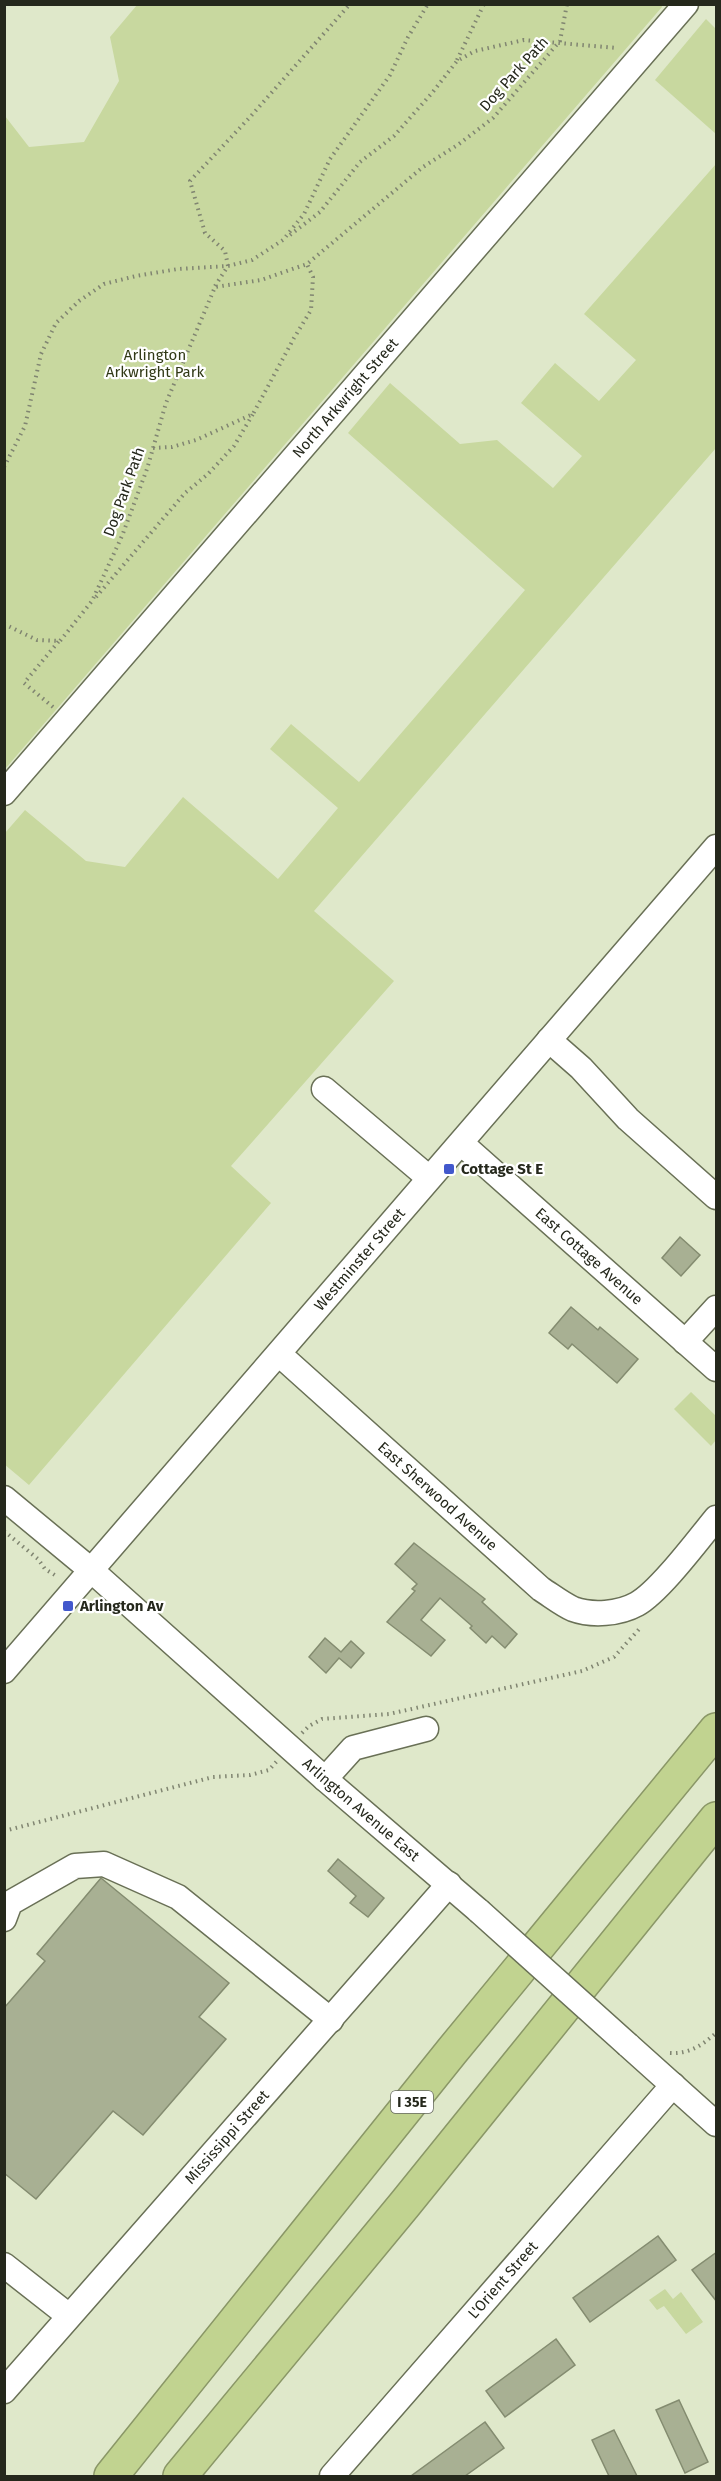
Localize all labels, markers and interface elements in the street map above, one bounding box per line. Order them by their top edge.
street label: Dog Park Path [476,33,552,115]
street label: North Arkwright Street [289,334,402,462]
park label: Arlington Arkwright Park [106,346,204,381]
street label: Dog Park Path [99,445,149,539]
place label: Cottage St E [461,1160,543,1178]
marker: Cottage St E [442,1162,456,1176]
street label: Westminster Street [310,1204,409,1314]
street label: East Cottage Avenue [532,1204,646,1309]
street label: East Sherwood Avenue [374,1438,501,1554]
place label: Arlington Av [79,1597,164,1615]
marker: Arlington Av [61,1599,75,1613]
street label: Arlington Avenue East [299,1754,424,1865]
street label: Mississippi Street [181,2086,273,2188]
road number: I 35E [391,2091,433,2113]
street label: L'Orient Street [464,2237,542,2322]

